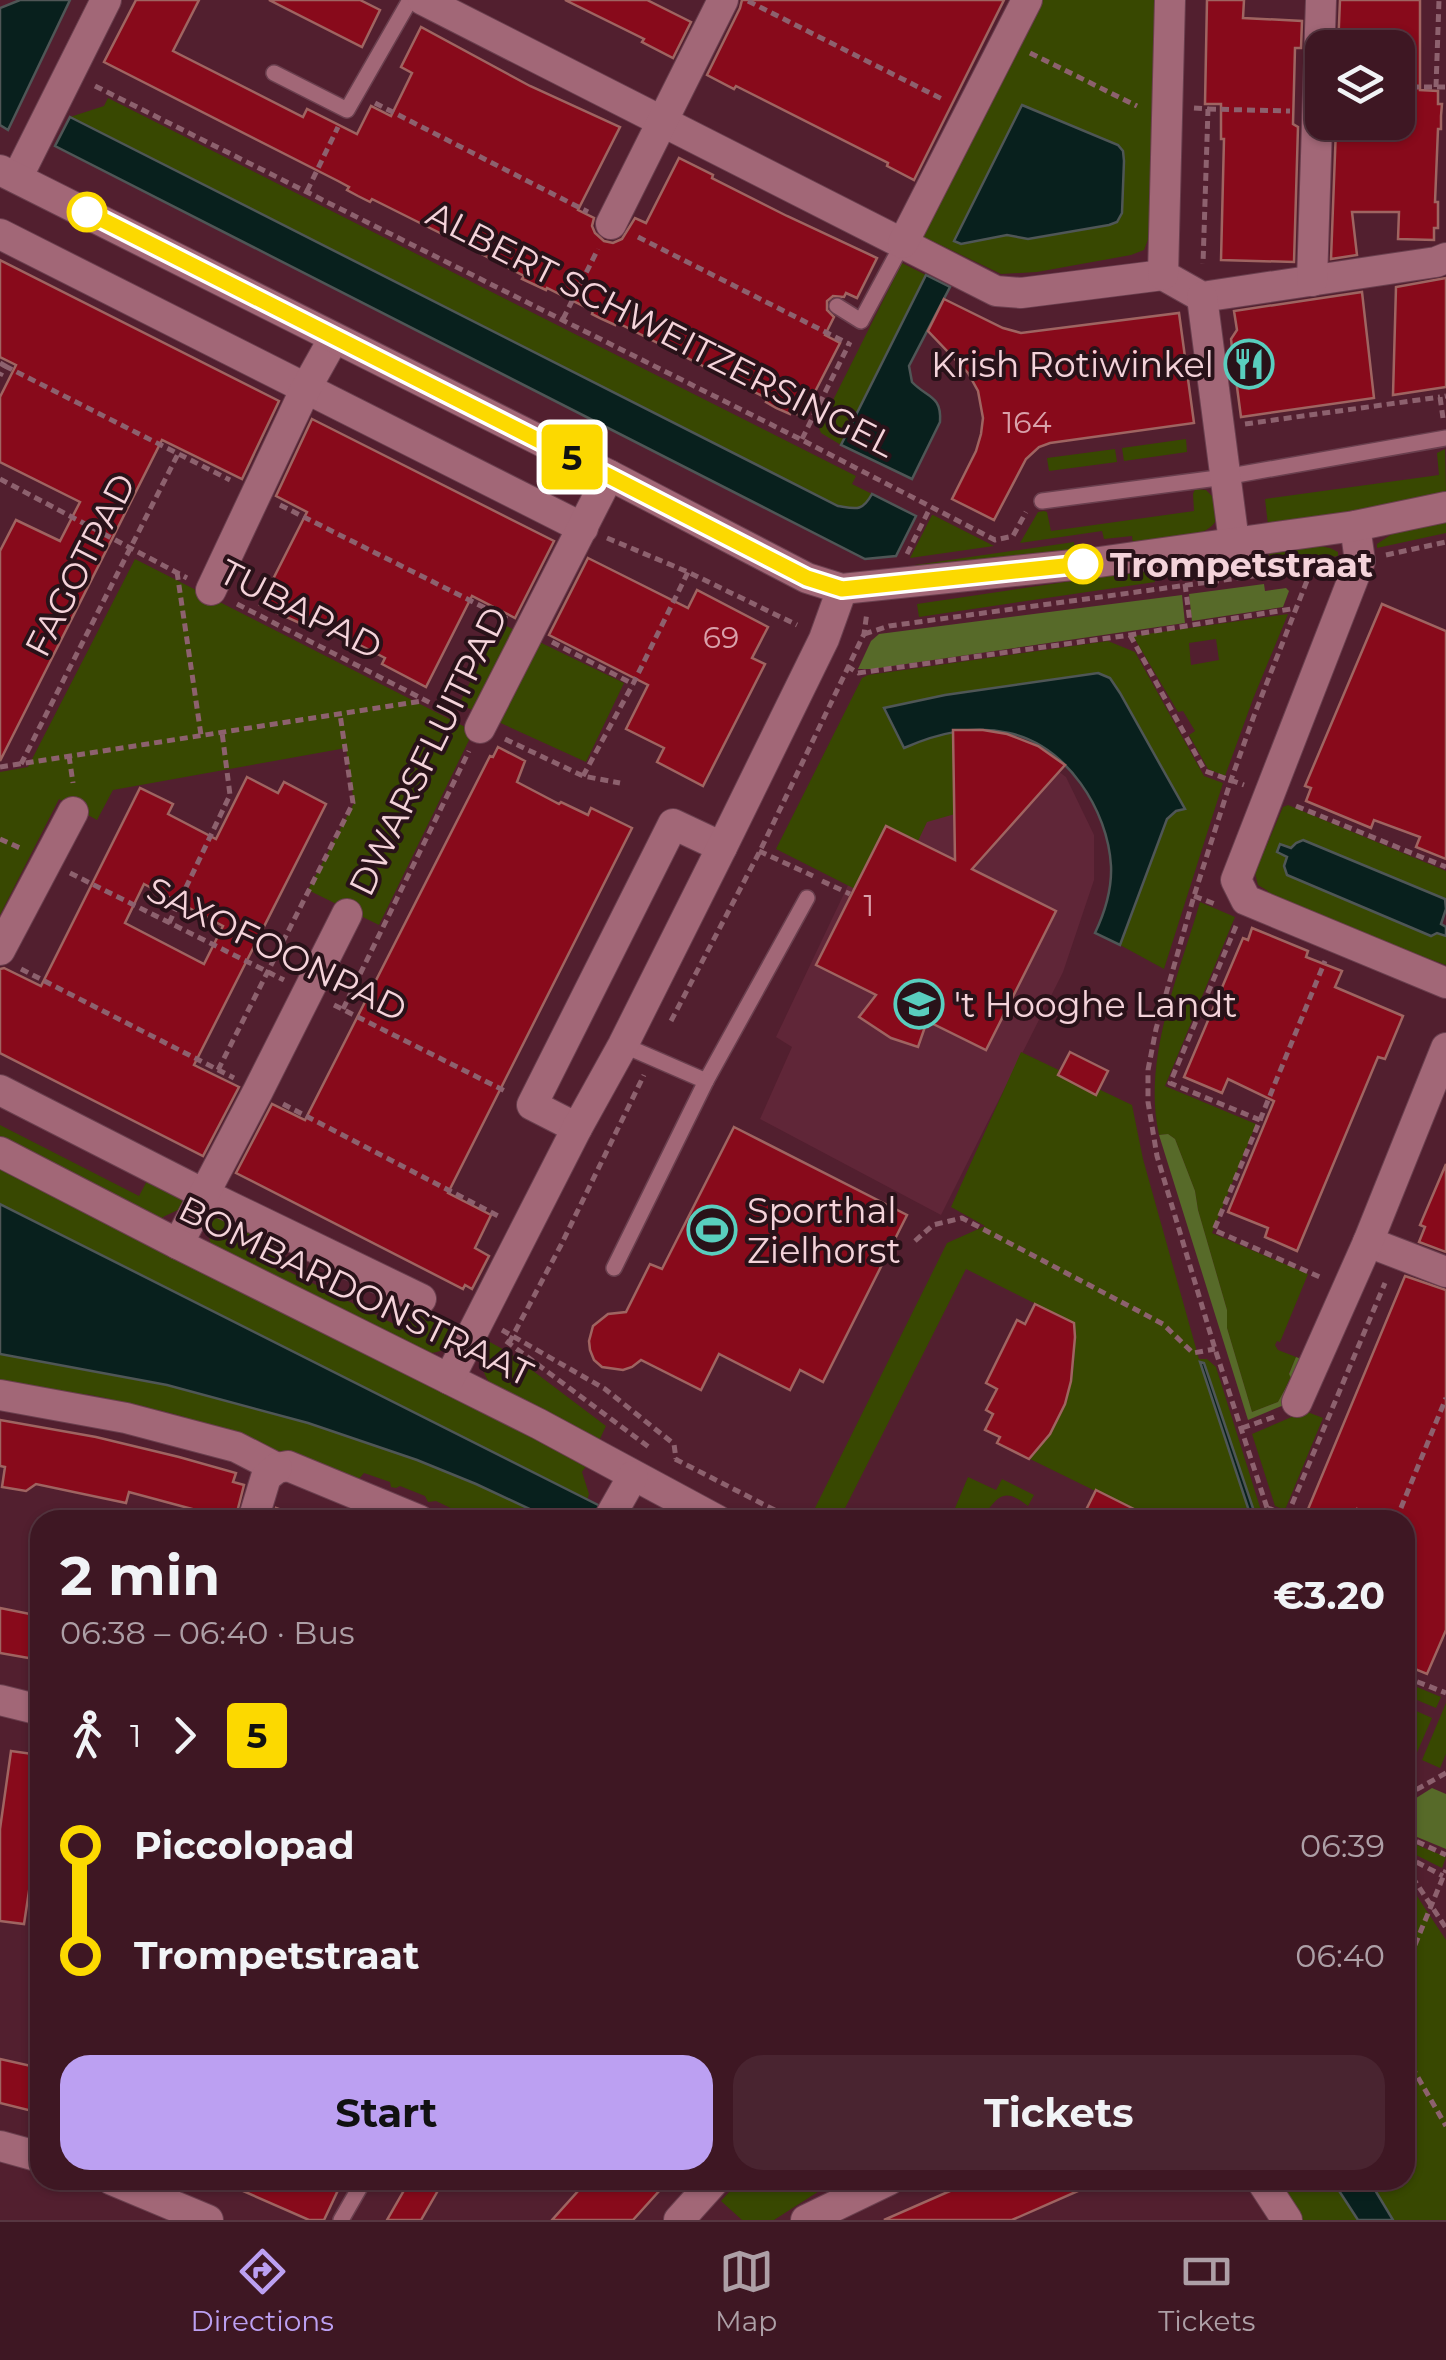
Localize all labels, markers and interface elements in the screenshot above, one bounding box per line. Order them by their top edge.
map controls [1305,30,1415,140]
button: layers [1305,30,1415,140]
street label: ALBERT SCHWEITZERSINGEL [420,192,903,466]
unlabelled marker [68,193,106,231]
restaurant icon: Krish Rotiwinkel [1223,338,1275,390]
place label: Krish Rotiwinkel [931,343,1214,386]
house number: 164 [1003,404,1052,441]
line badge: 5 [540,424,604,490]
text: 5 [562,436,582,479]
street label: FAGOTPAD [16,466,144,664]
place label: Trompetstraat [1110,543,1373,586]
marker: Trompetstraat [1064,545,1102,583]
street label: TUBAPAD [213,550,389,668]
street label: DWARSFLUITPAD [339,600,517,902]
house number: 69 [703,619,739,656]
street label: SAXOFOONPAD [140,868,414,1030]
house number: 1 [864,887,874,924]
school or university icon: 't Hooghe Landt [893,978,945,1030]
place label: 't Hooghe Landt [954,983,1237,1026]
street label: BOMBARDONSTRAAT [172,1187,540,1395]
place label: Sporthal Zielhorst [747,1189,901,1272]
sports icon: Sporthal Zielhorst [686,1204,738,1256]
text: 2 min [60,1542,220,1609]
text: €3.20 [1273,1572,1385,1619]
text: 06:38 – 06:40 · Bus [60,1613,355,1652]
icon: walk [60,1708,115,1763]
icon: forward [157,1708,212,1763]
text: 5 [247,1714,267,1757]
text: 1 [130,1716,142,1755]
text: Piccolopad [134,1822,355,1869]
text: 06:39 [1300,1826,1385,1865]
text: Trompetstraat [134,1932,420,1979]
text: 06:40 [1295,1936,1385,1975]
button: Start [60,2055,713,2170]
button: Tickets [733,2055,1385,2170]
tab: Directions [191,2244,334,2338]
tab: Map [715,2244,777,2338]
tab: Tickets [1158,2244,1255,2338]

